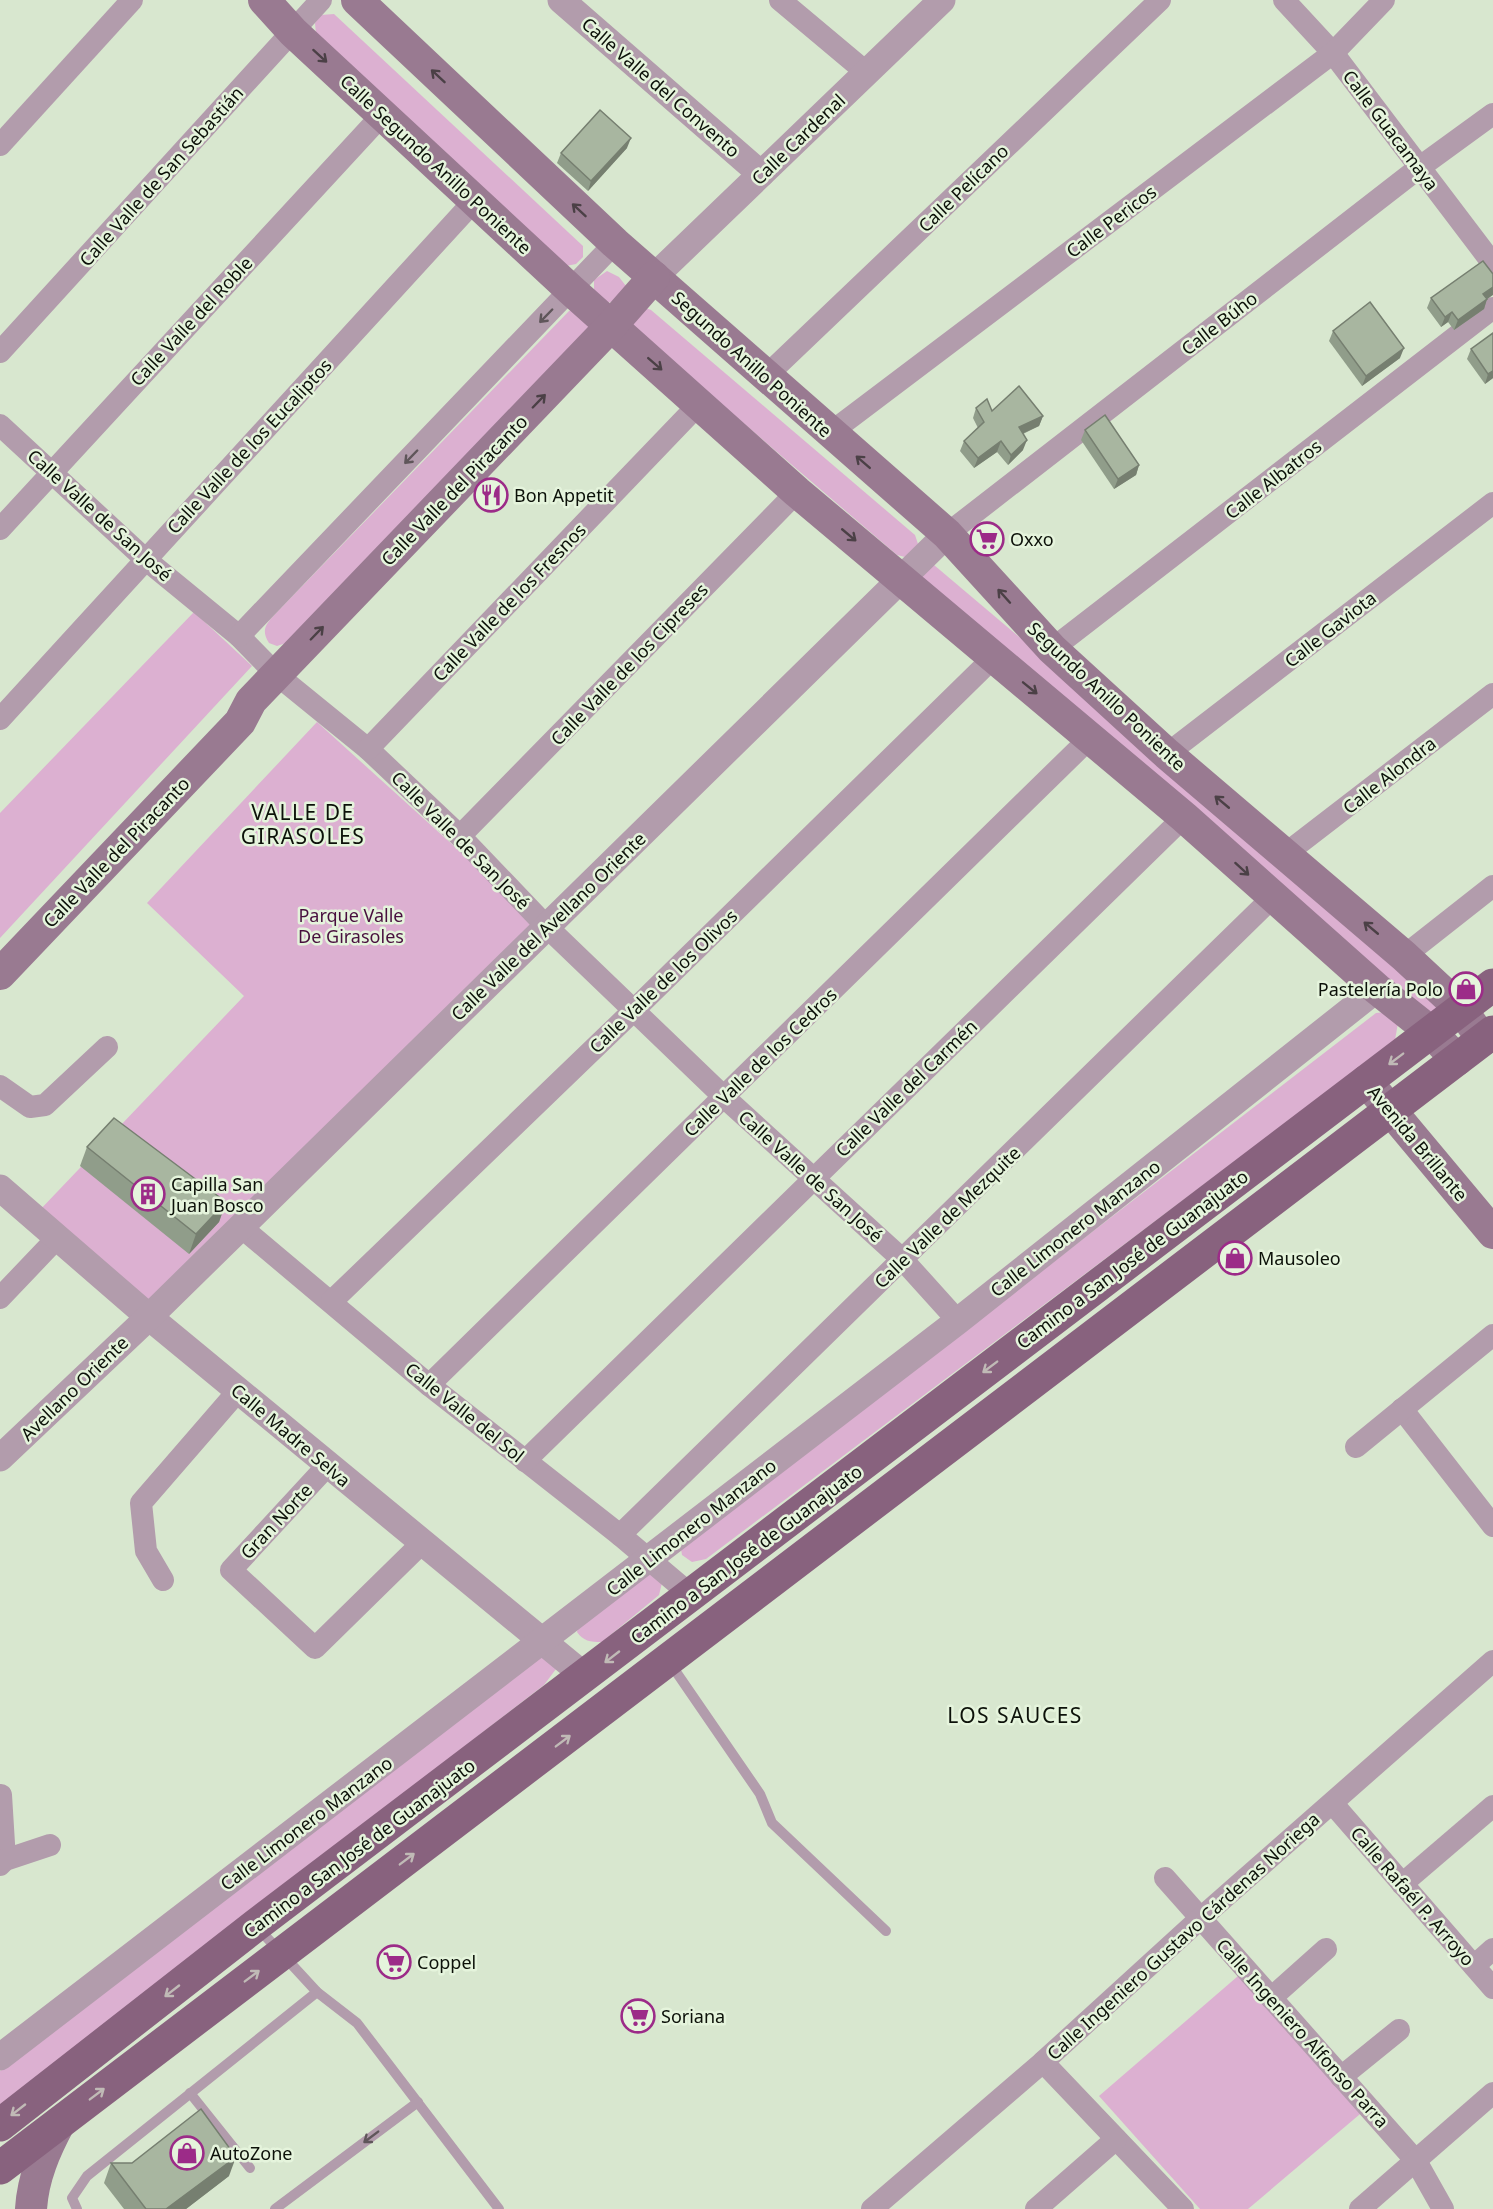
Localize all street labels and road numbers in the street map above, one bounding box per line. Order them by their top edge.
street label: Calle Valle del Convento [577,12,745,162]
street label: Calle Guacamaya [1338,65,1444,195]
street label: Calle Segundo Anillo Poniente [335,69,537,259]
street label: Calle Valle de San Sebastián [74,81,248,271]
street label: Calle Cardenal [746,88,850,190]
street label: Calle Pelícano [913,139,1013,237]
street label: Calle Pericos [1061,179,1161,263]
street label: Calle Valle del Roble [125,251,257,391]
street label: Segundo Anillo Poniente [667,286,837,442]
street label: Calle Búho [1176,286,1262,360]
street label: Calle Valle de los Eucaliptos [161,353,337,539]
street label: Calle Valle del Piracanto [376,409,532,571]
street label: Calle Albatros [1220,434,1326,524]
street label: Calle Valle de San José [23,444,177,586]
street label: Calle Valle de los Fresnos [427,518,591,686]
street label: Calle Valle de los Cipreses [545,578,713,750]
street label: Calle Gaviota [1279,586,1381,672]
street label: Segundo Anillo Poniente [1023,616,1191,776]
street label: Calle Alondra [1337,731,1441,819]
street label: Calle Valle de San José [387,766,535,914]
street label: Calle Valle del Piracanto [38,771,194,933]
street label: Calle Valle del Avellano Oriente [446,826,650,1026]
street label: Calle Valle de los Olivos [584,904,742,1058]
street label: Calle Valle de los Cedros [678,982,842,1142]
street label: Calle Valle del Carmén [830,1014,982,1162]
street label: Avenida Brillante [1363,1080,1473,1206]
street label: Calle Valle de San José [734,1105,888,1247]
street label: Calle Valle de Mezquite [869,1141,1025,1293]
street label: Calle Limonero Manzano [985,1154,1165,1302]
street label: Camino a San José de Guanajuato [1011,1164,1253,1354]
street label: Avellano Oriente [15,1330,133,1446]
street label: Calle Valle del Sol [401,1357,529,1467]
street label: Calle Madre Selva [226,1378,356,1492]
street label: Calle Limonero Manzano [601,1453,781,1601]
street label: Camino a San José de Guanajuato [625,1459,867,1649]
street label: Gran Norte [235,1478,317,1564]
street label: Calle Limonero Manzano [215,1750,397,1896]
street label: Camino a San José de Guanajuato [238,1753,480,1943]
street label: Calle Ingeniero Gustavo Cárdenas Noriega [1042,1807,1324,2065]
street label: Calle Rafaél P. Arroyo [1346,1821,1480,1971]
street label: Calle Ingeniero Alfonso Parra [1212,1933,1394,2133]

